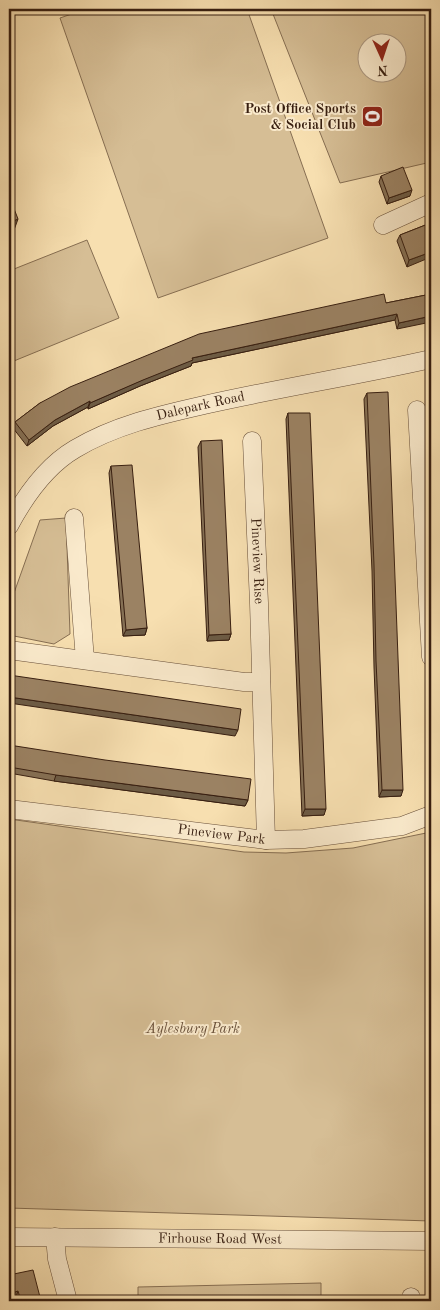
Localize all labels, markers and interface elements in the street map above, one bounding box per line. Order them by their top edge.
north arrow [358,32,408,82]
text: N [377,63,388,77]
place label: Post Office Sports & Social Club [244,102,356,132]
sports icon: Post Office Sports & Social Club [360,105,384,129]
street label: Dalepark Road [155,389,246,423]
street label: Pineview Rise [248,518,266,604]
street label: Pineview Park [177,822,266,847]
park label: Aylesbury Park [145,1022,240,1037]
street label: Firhouse Road West [158,1231,282,1247]

